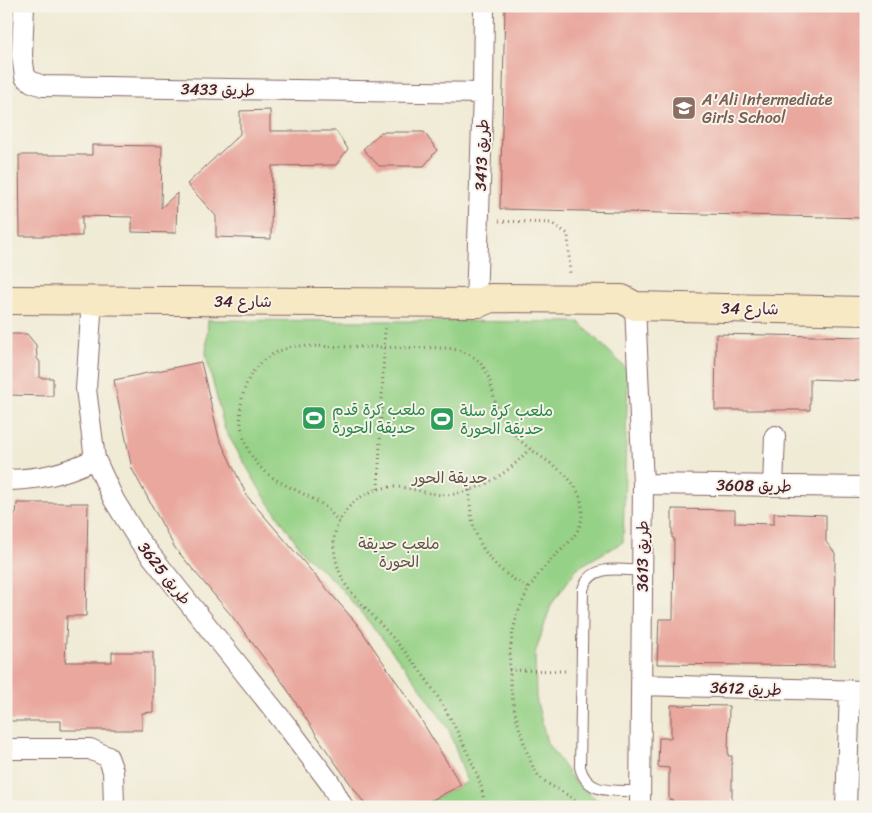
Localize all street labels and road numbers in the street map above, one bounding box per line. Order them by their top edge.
street label: طريق 3433 [181,74,255,105]
street label: طريق 3413 [466,118,497,192]
street label: شارع 34 [214,287,272,316]
street label: شارع 34 [721,293,779,324]
street label: طريق 3608 [716,470,792,501]
street label: طريق 3613 [628,520,657,592]
street label: طريق 3625 [130,535,199,612]
street label: طريق 3612 [710,673,782,704]

